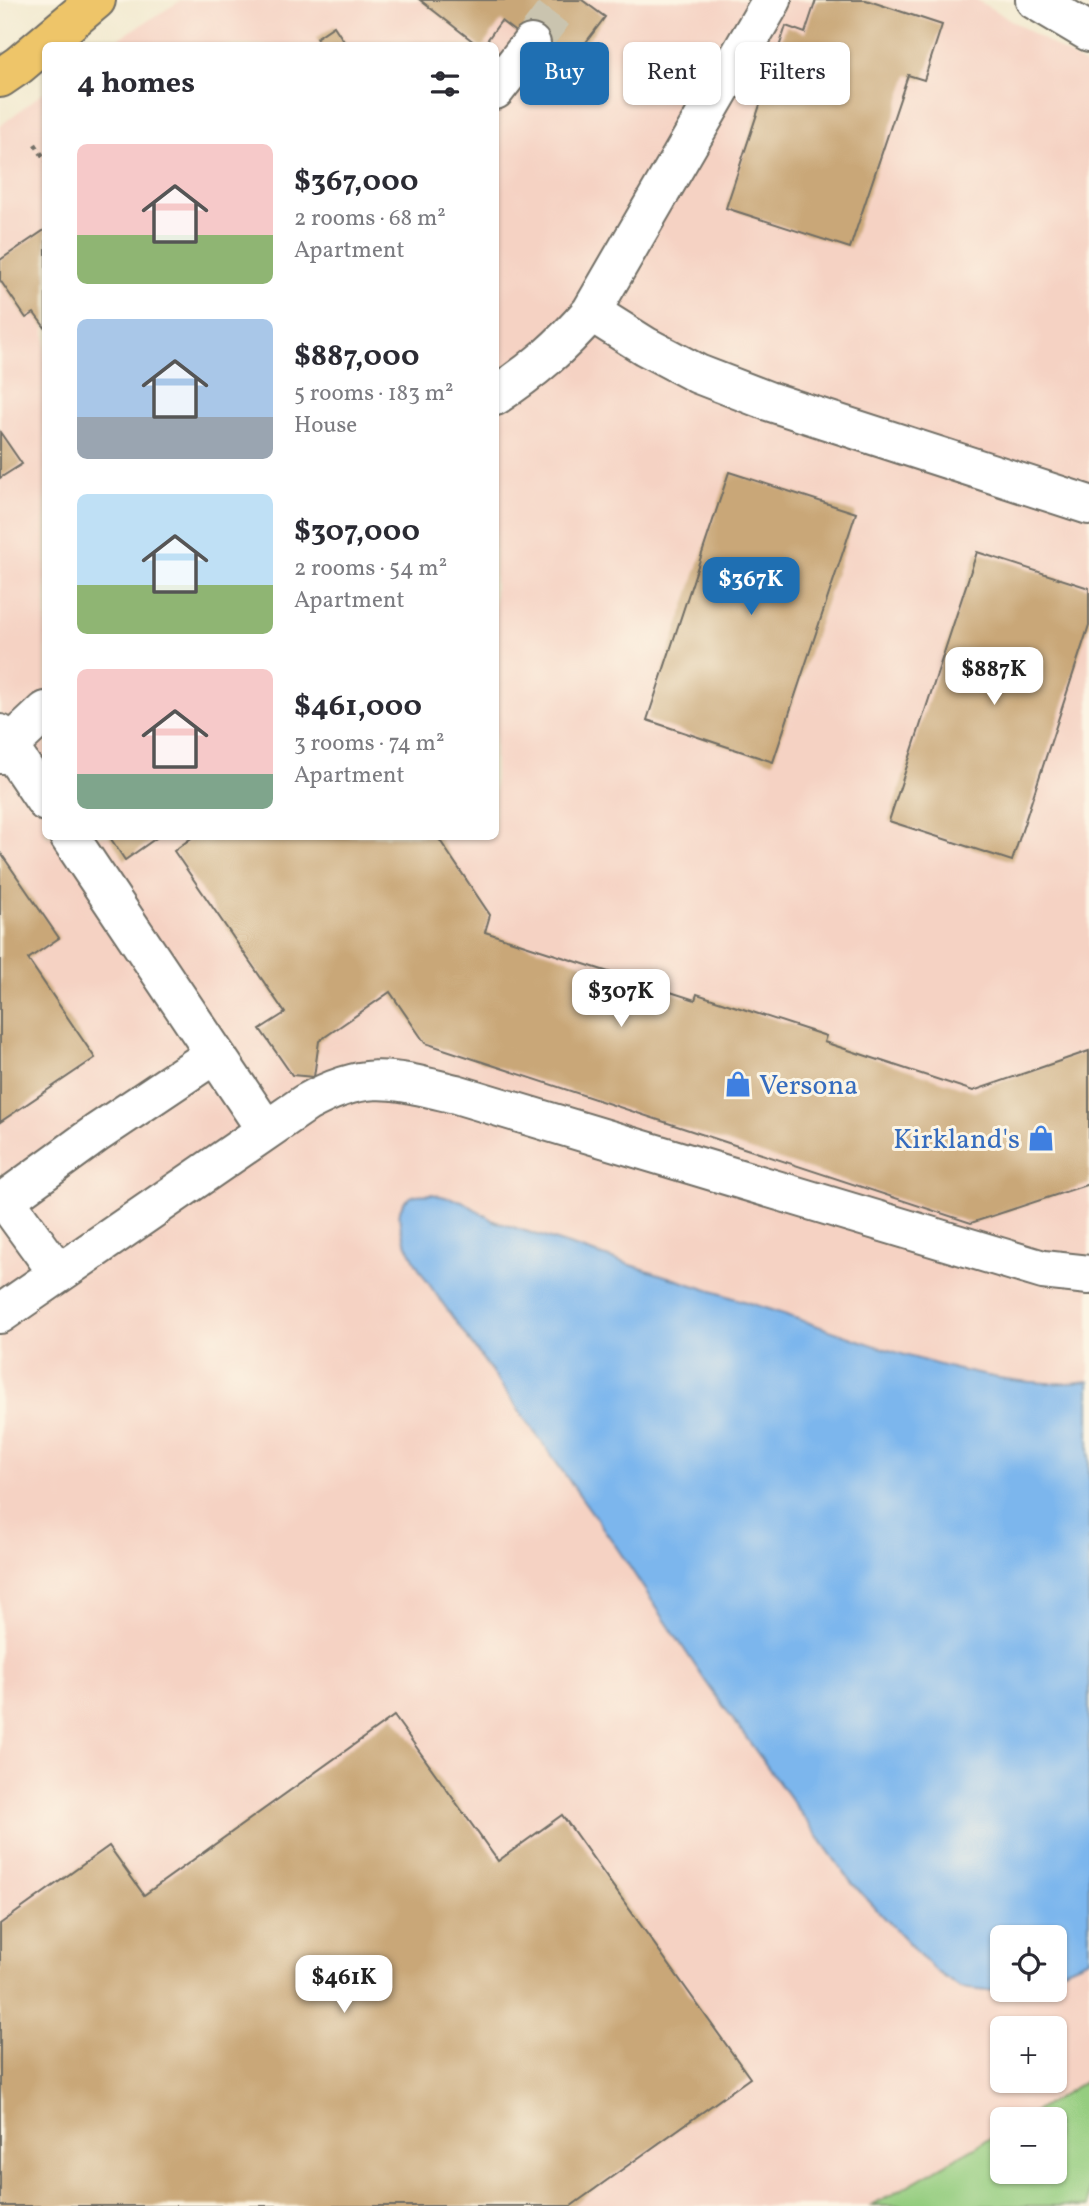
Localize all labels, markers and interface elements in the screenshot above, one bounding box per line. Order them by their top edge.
chip: Buy [520,42,609,105]
chip: Rent [623,42,721,105]
chip: Filters [735,42,850,105]
text: 4 homes [77,63,195,105]
icon: filters [426,65,464,103]
text: $367,000 [294,161,419,203]
icon: home [133,172,217,256]
text: 2 rooms · 68 m² [294,203,446,235]
text: Apartment [294,235,405,267]
text: $887,000 [294,336,419,378]
icon: home [133,347,217,431]
text: 5 rooms · 183 m² [294,378,454,410]
text: House [294,410,357,442]
text: $307,000 [294,511,420,553]
icon: home [133,522,217,606]
text: 2 rooms · 54 m² [294,553,447,585]
pin: $367K [702,558,800,617]
text: $367K [719,564,783,596]
text: Apartment [294,585,405,617]
pin: $887K [945,648,1043,707]
text: $887K [961,654,1027,686]
text: $461,000 [294,686,422,728]
icon: home [133,697,217,781]
text: 3 rooms · 74 m² [294,728,444,760]
text: Apartment [294,760,405,792]
pin: $307K [572,970,670,1029]
text: $307K [588,976,654,1008]
place label: Versona [759,1067,858,1106]
shop icon: Versona [723,1069,753,1099]
place label: Kirkland's [893,1121,1020,1160]
shop icon: Kirkland's [1026,1123,1056,1153]
map controls [990,1925,1067,2184]
button: locate [990,1925,1067,2002]
pin: $461K [295,1955,393,2015]
text: $461K [311,1962,377,1994]
button: + [990,2016,1067,2093]
button: − [990,2107,1067,2184]

